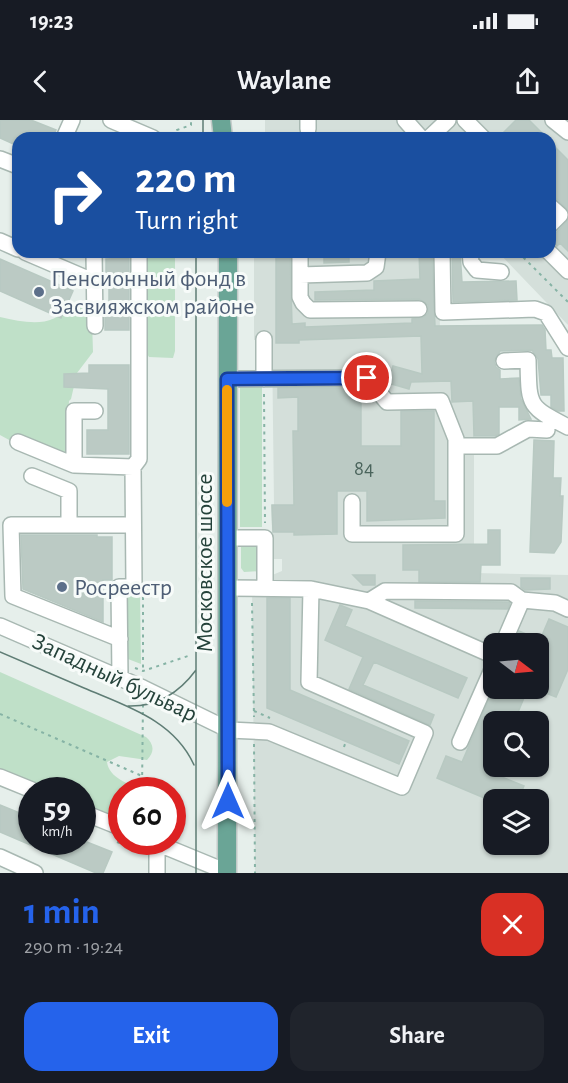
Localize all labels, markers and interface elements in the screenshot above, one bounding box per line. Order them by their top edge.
text: 19:23 [30,10,73,32]
icon: back [24,65,57,98]
icon: share [511,65,544,98]
text: Waylane [237,67,331,94]
icon: right [36,156,114,234]
text: 220 m [135,158,237,200]
text: Turn right [135,207,238,234]
place label: Пенсионный фонд в Засвияжском районе [51,267,254,319]
marker: Пенсионный фонд в Засвияжском районе [32,285,46,299]
pin [341,352,392,403]
icon: arrive [350,361,383,394]
house number: 84 [354,458,374,479]
street label: Московское шоссе [193,473,217,653]
place label: Росреестр [74,576,172,600]
marker: Росреестр [55,580,69,594]
street label: Западный бульвар [28,629,201,727]
north arrow [483,633,549,699]
map controls [483,633,549,855]
button: search [483,711,549,777]
position arrow [196,769,260,833]
speed limit sign: 60 [108,777,186,855]
button: layers [483,789,549,855]
text: 59 [43,794,71,824]
text: km/h [42,824,72,839]
button: close [481,893,544,956]
text: 1 min [24,894,100,930]
text: 290 m · 19:24 [24,937,123,957]
button: Exit [24,1002,278,1071]
button: Share [290,1002,544,1071]

